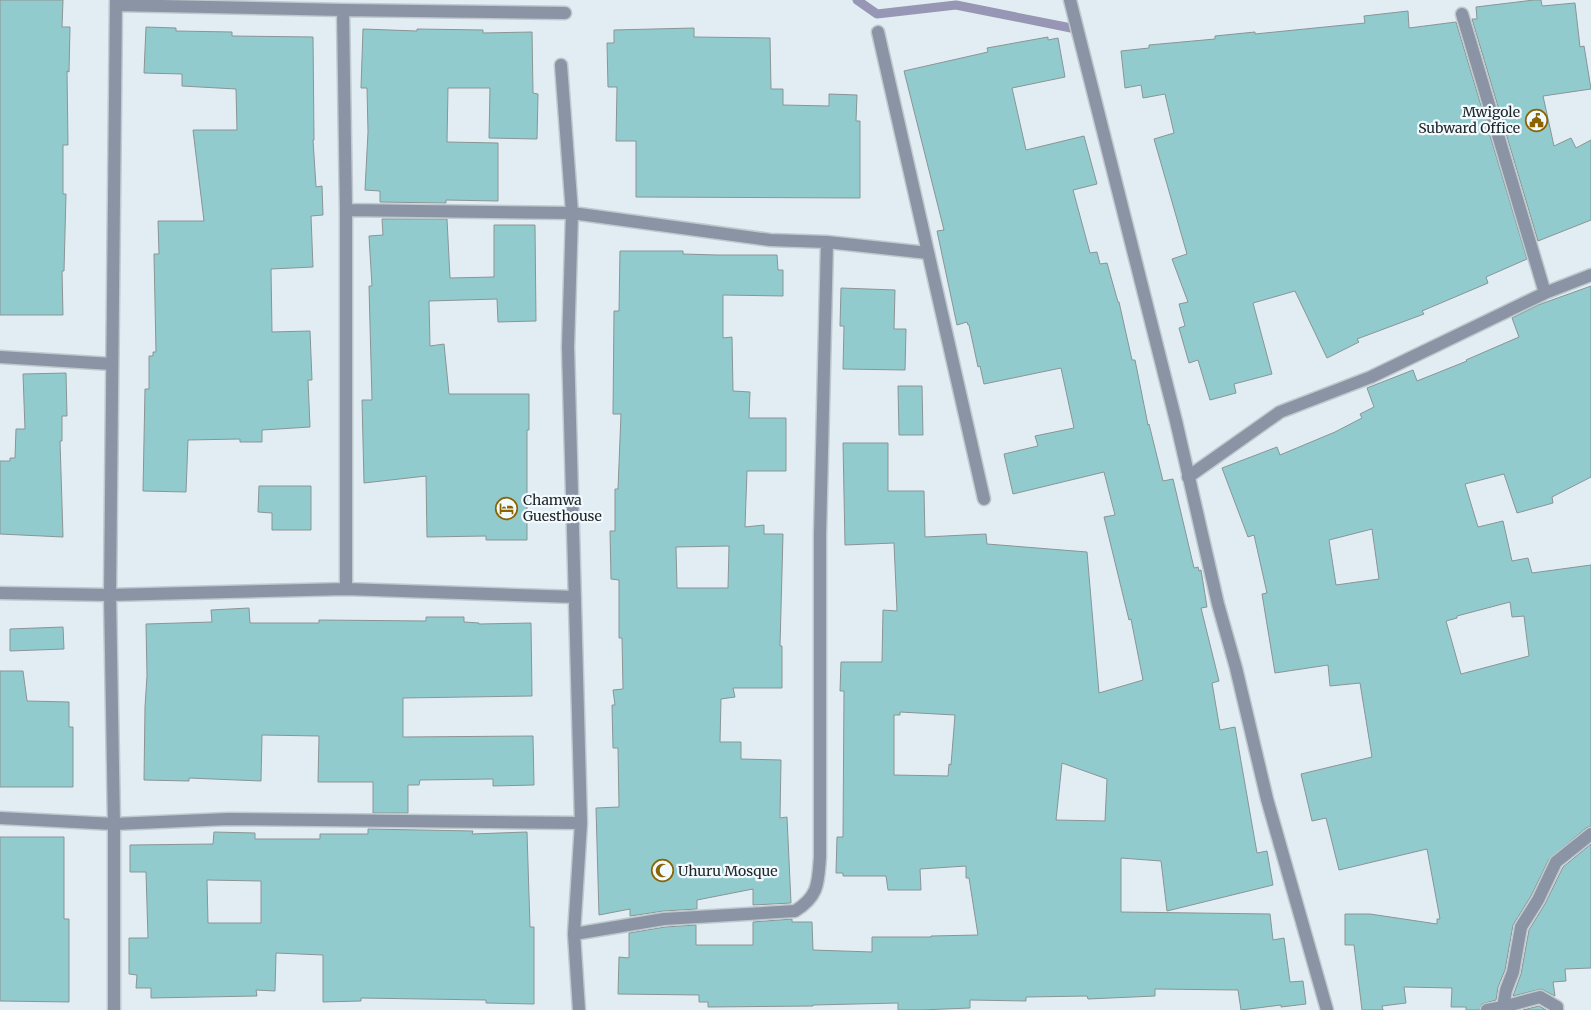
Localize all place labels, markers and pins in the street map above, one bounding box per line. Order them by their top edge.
place label: Mwigole Subward Office [1418,103,1520,137]
public building icon: Mwigole Subward Office [1524,108,1548,132]
place label: Chamwa Guesthouse [523,491,602,525]
hotel icon: Chamwa Guesthouse [495,496,519,520]
mosque icon: Uhuru Mosque [650,859,674,883]
place label: Uhuru Mosque [678,862,777,880]

